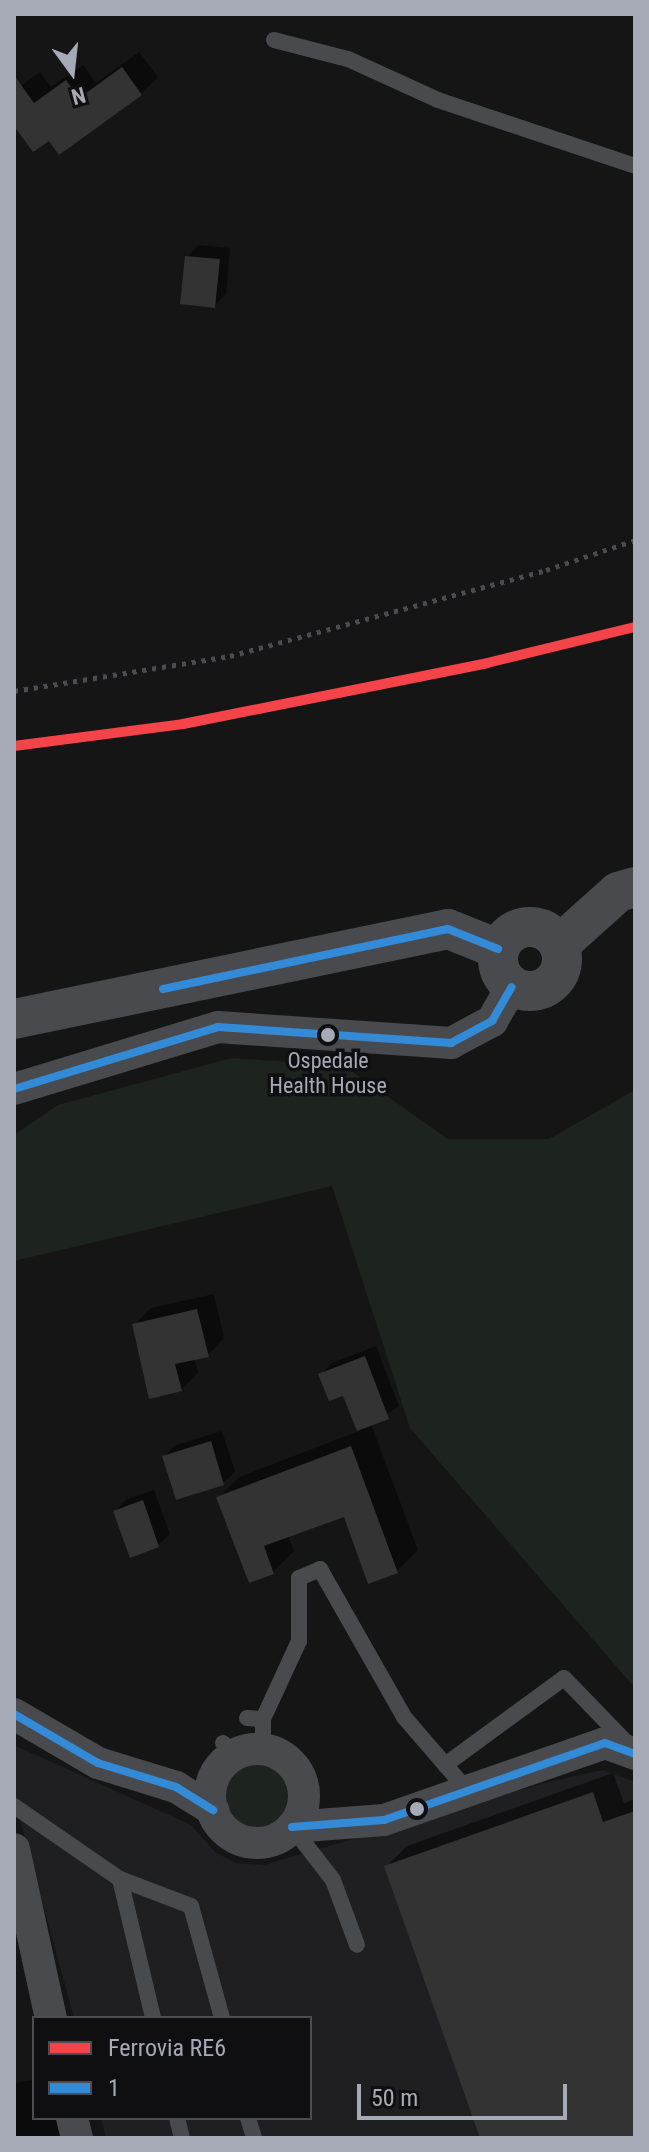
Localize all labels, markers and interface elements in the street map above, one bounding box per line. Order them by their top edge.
north arrow [32,32,112,112]
text: N [69,82,88,109]
marker: Ospedale Health House [320,1027,336,1043]
place label: Ospedale Health House [269,1047,387,1098]
unlabelled marker [409,1801,425,1817]
legend [32,2016,312,2120]
text: Ferrovia RE6 [108,2034,226,2062]
scale bar [361,2068,571,2118]
text: 1 [108,2074,120,2102]
text: 50 m [371,2084,418,2112]

